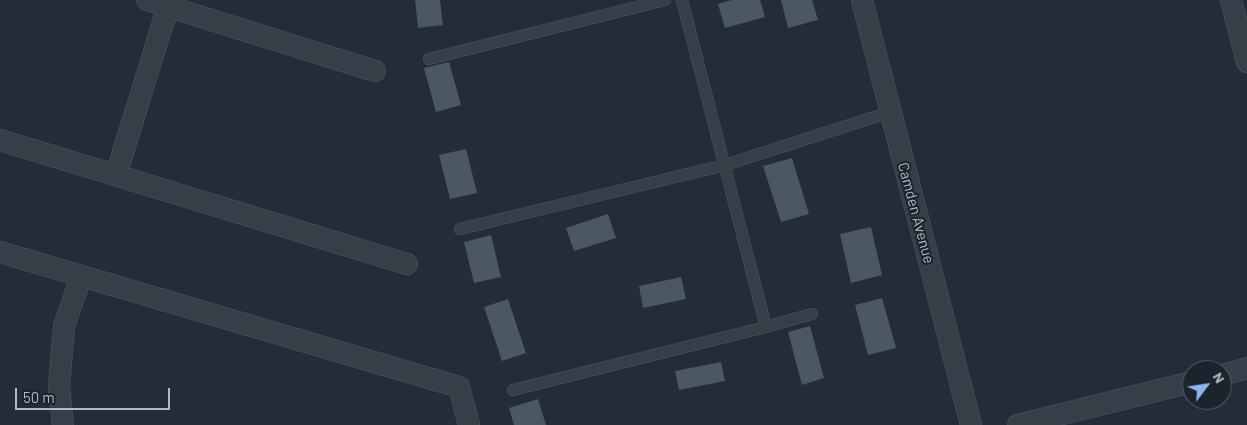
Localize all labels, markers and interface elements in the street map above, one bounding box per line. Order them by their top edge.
street label: Camden Avenue [894,160,938,266]
north arrow [1182,360,1232,410]
text: N [1210,369,1229,386]
scale bar [18,378,172,410]
text: 50 m [23,388,55,406]

